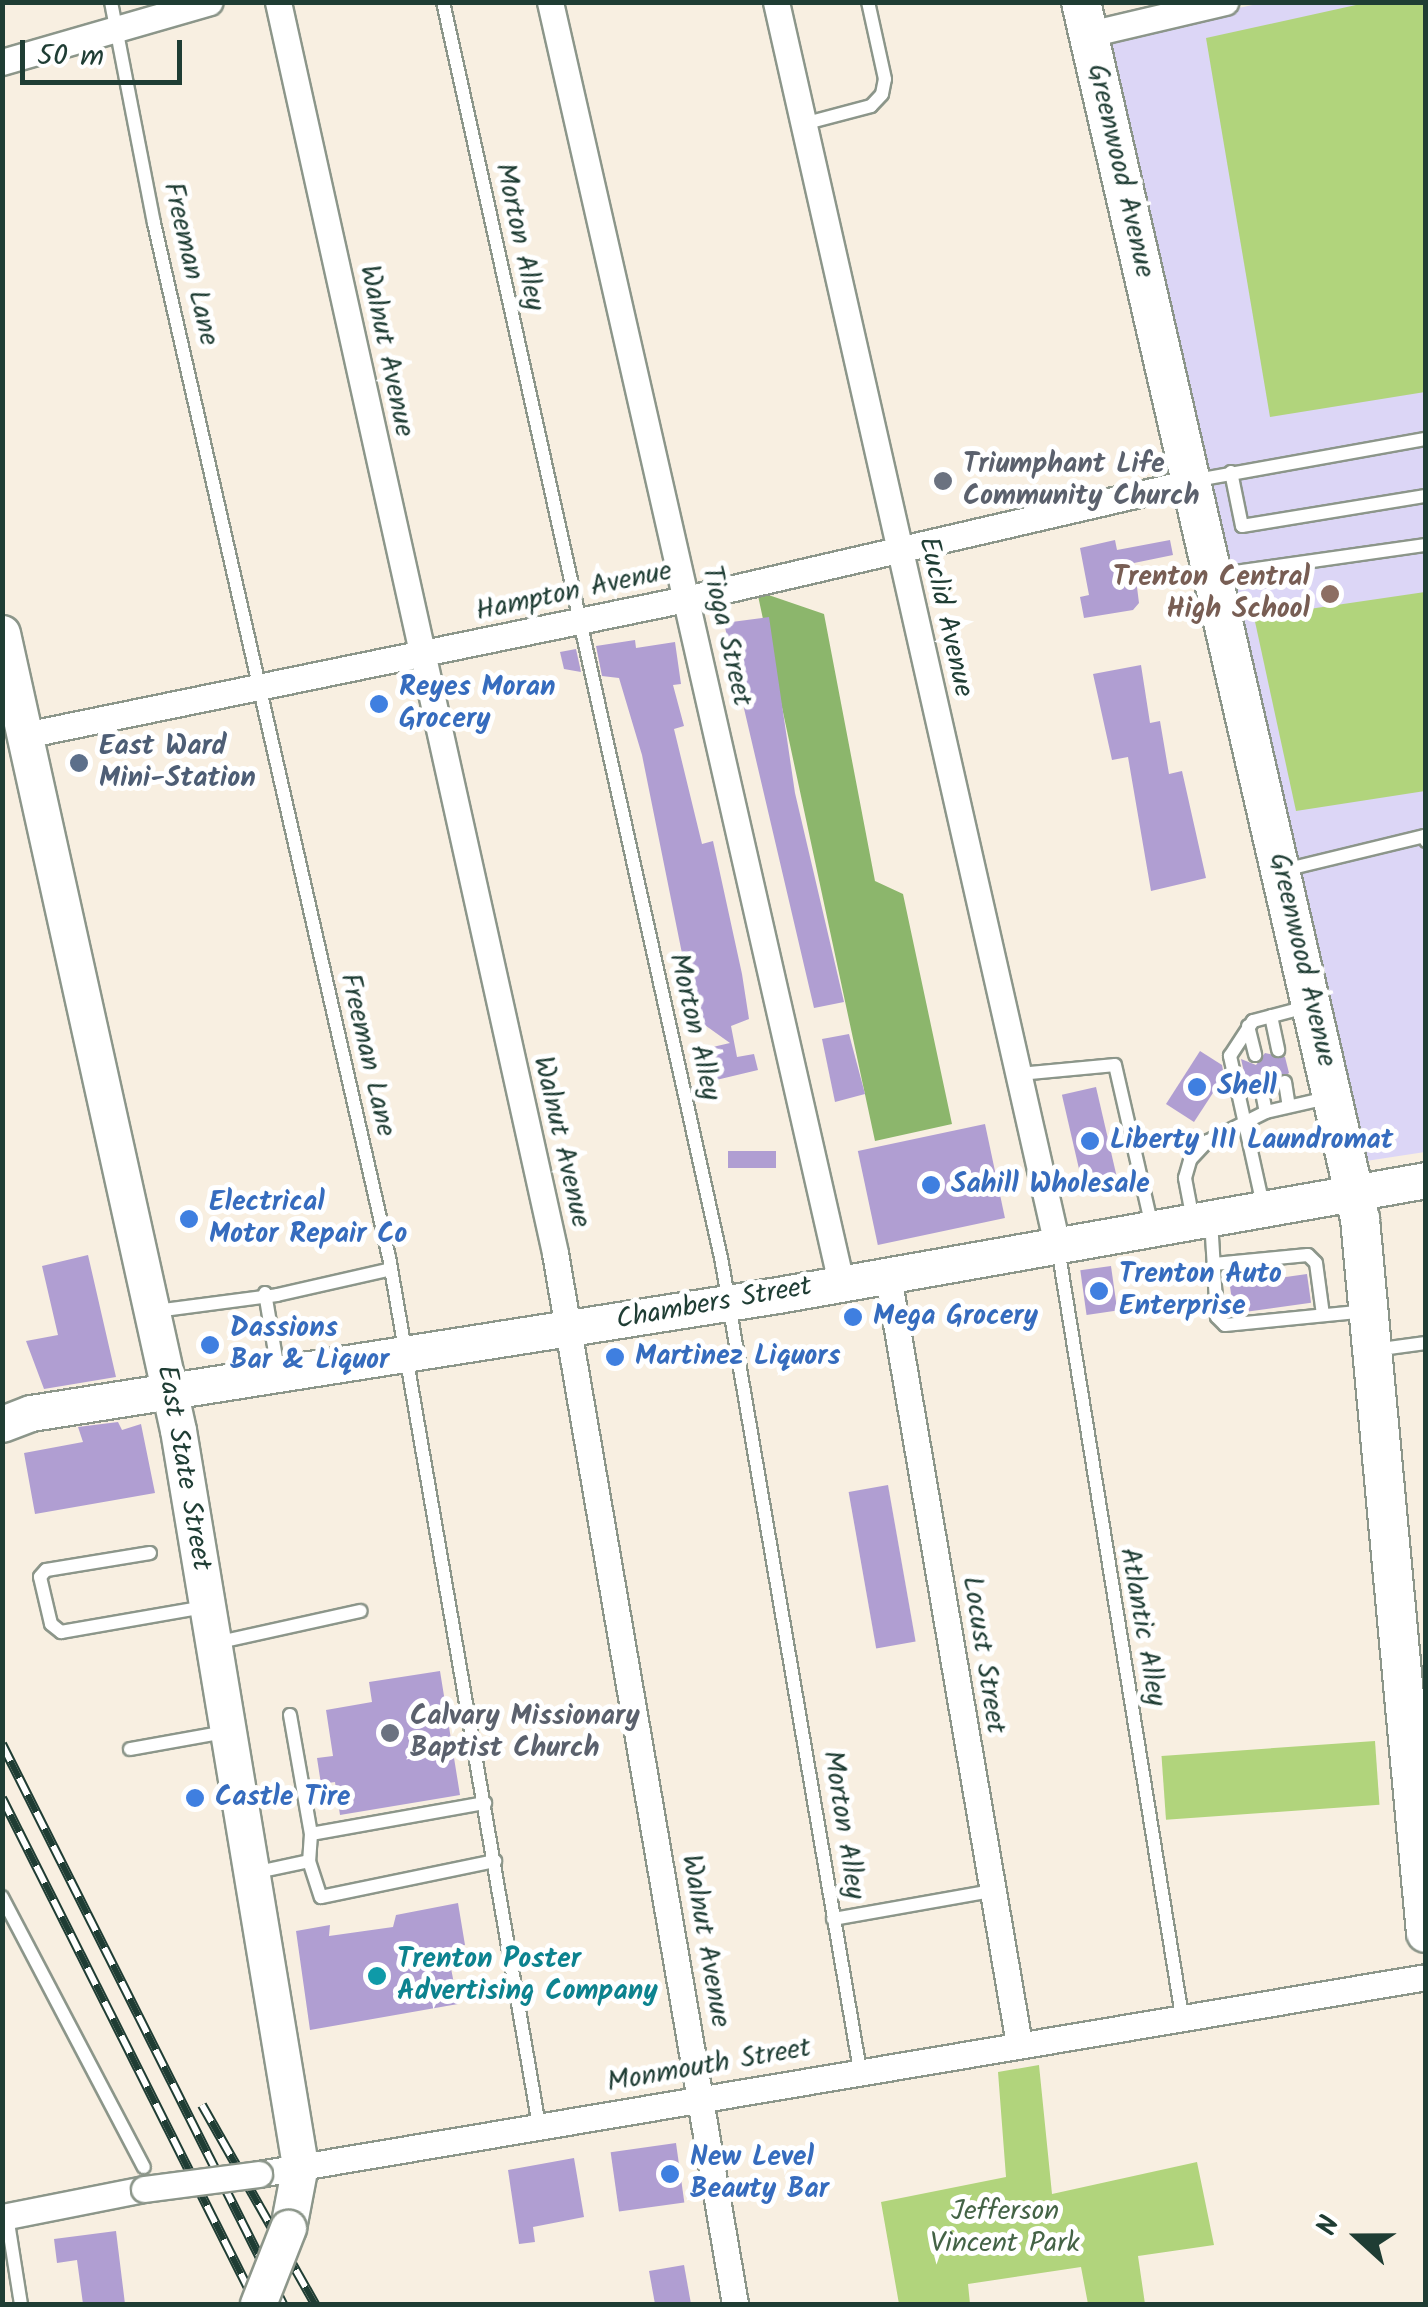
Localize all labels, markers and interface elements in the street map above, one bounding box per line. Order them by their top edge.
scale bar [25,20,188,82]
text: 50 m [37,33,104,81]
street label: Greenwood Avenue [1079,61,1161,281]
street label: Morton Alley [487,160,551,314]
street label: Freeman Lane [155,179,225,349]
street label: Walnut Avenue [351,262,421,440]
place label: Triumphant Life Community Church [963,448,1200,514]
marker: Triumphant Life Community Church [932,470,954,492]
street label: Euclid Avenue [910,534,980,700]
street label: Hampton Avenue [473,555,675,629]
place label: Trenton Central High School [1113,561,1310,627]
street label: Tioga Street [694,563,758,709]
marker: Trenton Central High School [1319,583,1341,605]
place label: Reyes Moran Grocery [399,671,555,737]
marker: Reyes Moran Grocery [368,693,390,715]
place label: East Ward Mini-Station [99,730,256,796]
marker: East Ward Mini-Station [68,752,90,774]
street label: Greenwood Avenue [1261,850,1343,1070]
street label: Morton Alley [661,950,727,1104]
street label: Freeman Lane [332,970,402,1140]
street label: Walnut Avenue [525,1053,597,1231]
place label: Shell [1217,1070,1277,1104]
marker: Shell [1186,1076,1208,1098]
place label: Liberty III Laundromat [1110,1124,1393,1158]
marker: Liberty III Laundromat [1079,1130,1101,1152]
place label: Sahill Wholesale [951,1168,1150,1202]
marker: Sahill Wholesale [920,1174,942,1196]
place label: Electrical Motor Repair Co [209,1186,407,1252]
marker: Electrical Motor Repair Co [178,1208,200,1230]
place label: Trenton Auto Enterprise [1119,1258,1282,1324]
street label: Chambers Street [614,1270,814,1338]
marker: Trenton Auto Enterprise [1088,1280,1110,1302]
place label: Mega Grocery [873,1300,1038,1334]
marker: Mega Grocery [842,1306,864,1328]
place label: Dassions Bar & Liquor [230,1312,389,1378]
marker: Dassions Bar & Liquor [199,1334,221,1356]
place label: Martinez Liquors [635,1340,841,1374]
marker: Martinez Liquors [604,1346,626,1368]
street label: East State Street [148,1363,218,1573]
street label: Atlantic Alley [1112,1545,1172,1709]
street label: Locust Street [954,1574,1012,1736]
place label: Calvary Missionary Baptist Church [410,1700,640,1766]
marker: Calvary Missionary Baptist Church [379,1722,401,1744]
street label: Morton Alley [815,1748,871,1902]
place label: Castle Tire [215,1781,350,1815]
marker: Castle Tire [184,1787,206,1809]
street label: Walnut Avenue [673,1852,737,2030]
place label: Trenton Poster Advertising Company [397,1943,658,2009]
marker: Trenton Poster Advertising Company [366,1965,388,1987]
street label: Monmouth Street [605,2032,813,2100]
place label: New Level Beauty Bar [690,2141,829,2207]
marker: New Level Beauty Bar [659,2163,681,2185]
north arrow [1308,2187,1408,2287]
park label: Jefferson Vincent Park [930,2195,1080,2261]
text: N [1305,2210,1354,2242]

